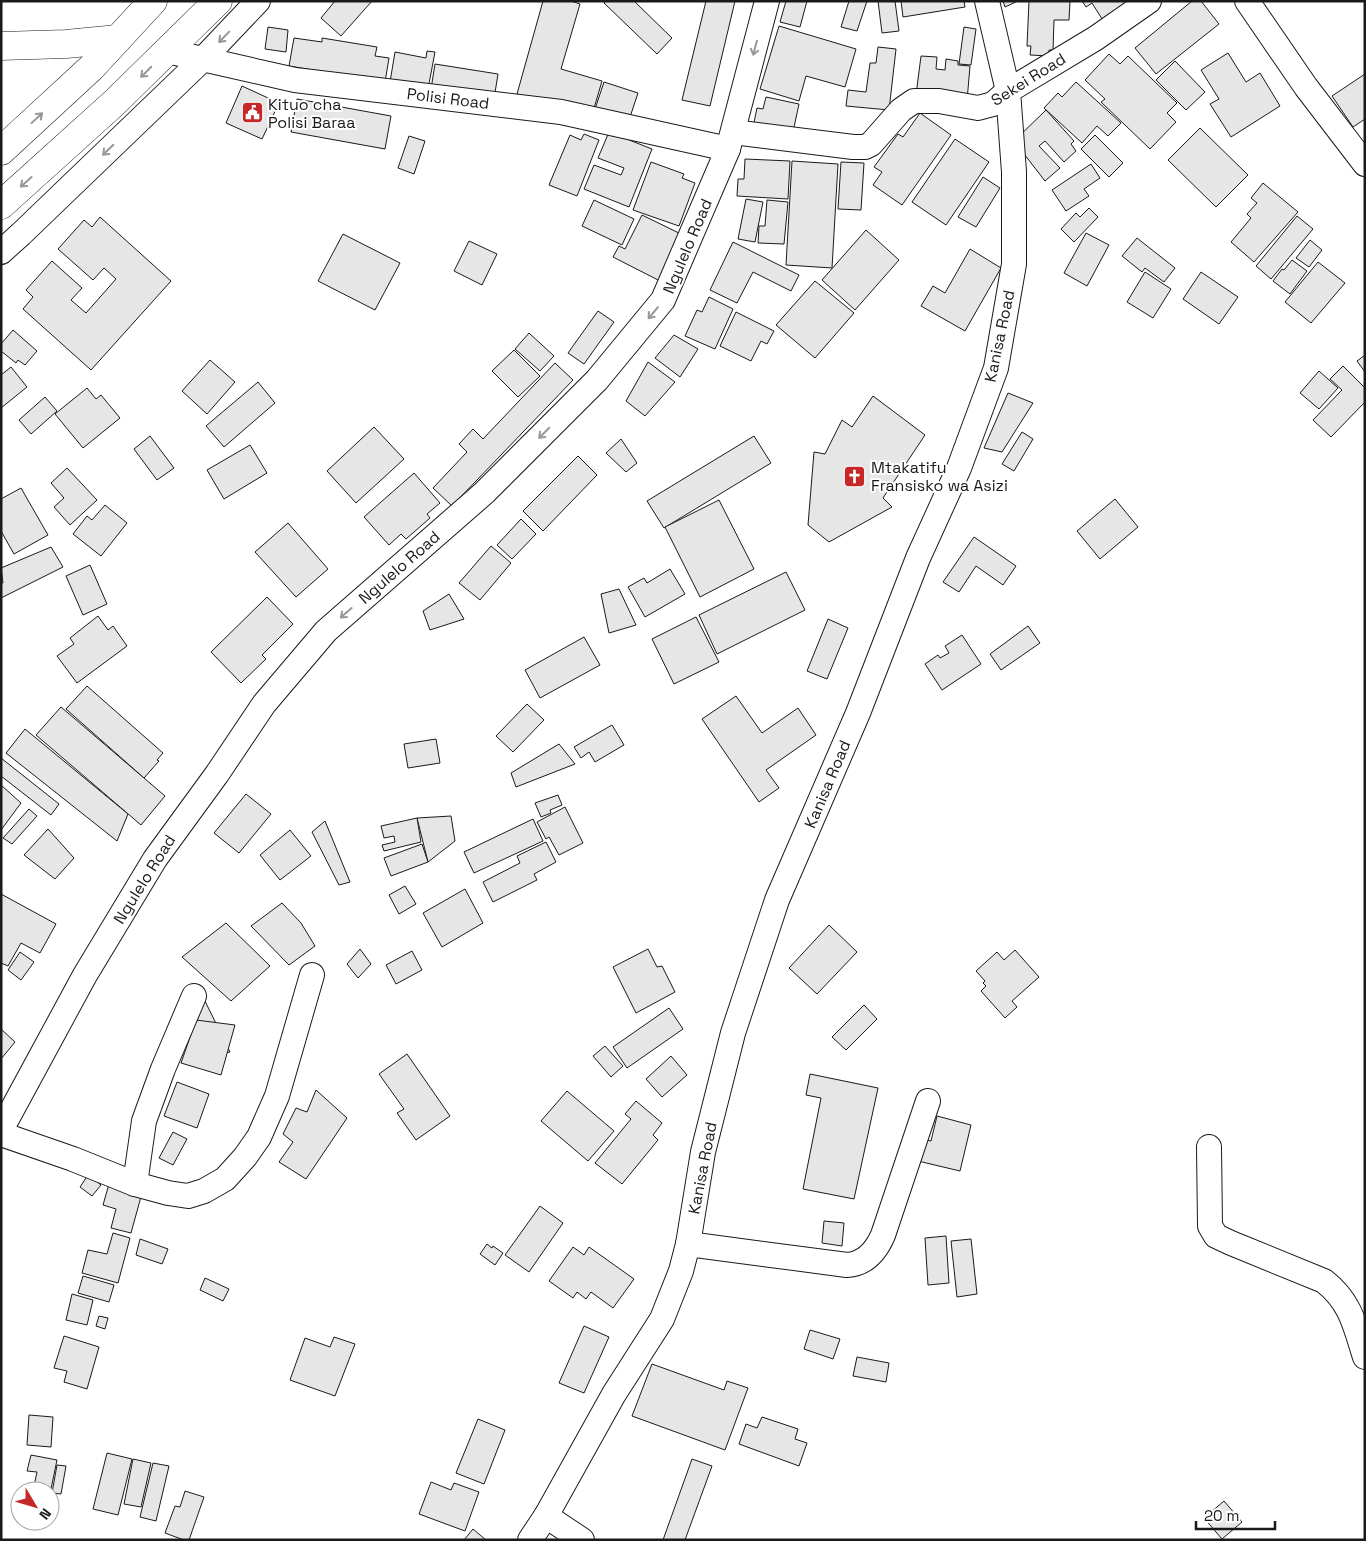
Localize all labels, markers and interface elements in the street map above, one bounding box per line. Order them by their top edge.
one-way arrow [218,30,230,43]
one-way arrow [750,40,759,56]
street label: Sekei Road [987,48,1070,111]
one-way arrow [139,66,152,78]
street label: Polisi Road [406,83,490,114]
place label: Kituo cha Polisi Baraa [268,94,356,133]
public building icon: Kituo cha Polisi Baraa [240,101,264,125]
one-way arrow [31,112,43,124]
one-way arrow [102,144,115,156]
one-way arrow [20,176,33,188]
street label: Ngulelo Road [658,195,717,297]
street label: Kanisa Road [979,288,1019,384]
one-way arrow [647,306,658,319]
one-way arrow [538,427,550,439]
place label: Mtakatifu Fransisko wa Asizi [871,457,1008,496]
church icon: Mtakatifu Fransisko wa Asizi [843,464,867,488]
street label: Ngulelo Road [354,526,444,609]
one-way arrow [340,608,353,619]
street label: Kanisa Road [800,737,855,831]
street label: Ngulelo Road [109,831,180,928]
street label: Kanisa Road [683,1120,722,1216]
north arrow [10,1481,60,1531]
scale bar [1196,1498,1275,1530]
text: N [35,1505,55,1523]
text: 20 m [1204,1506,1239,1525]

